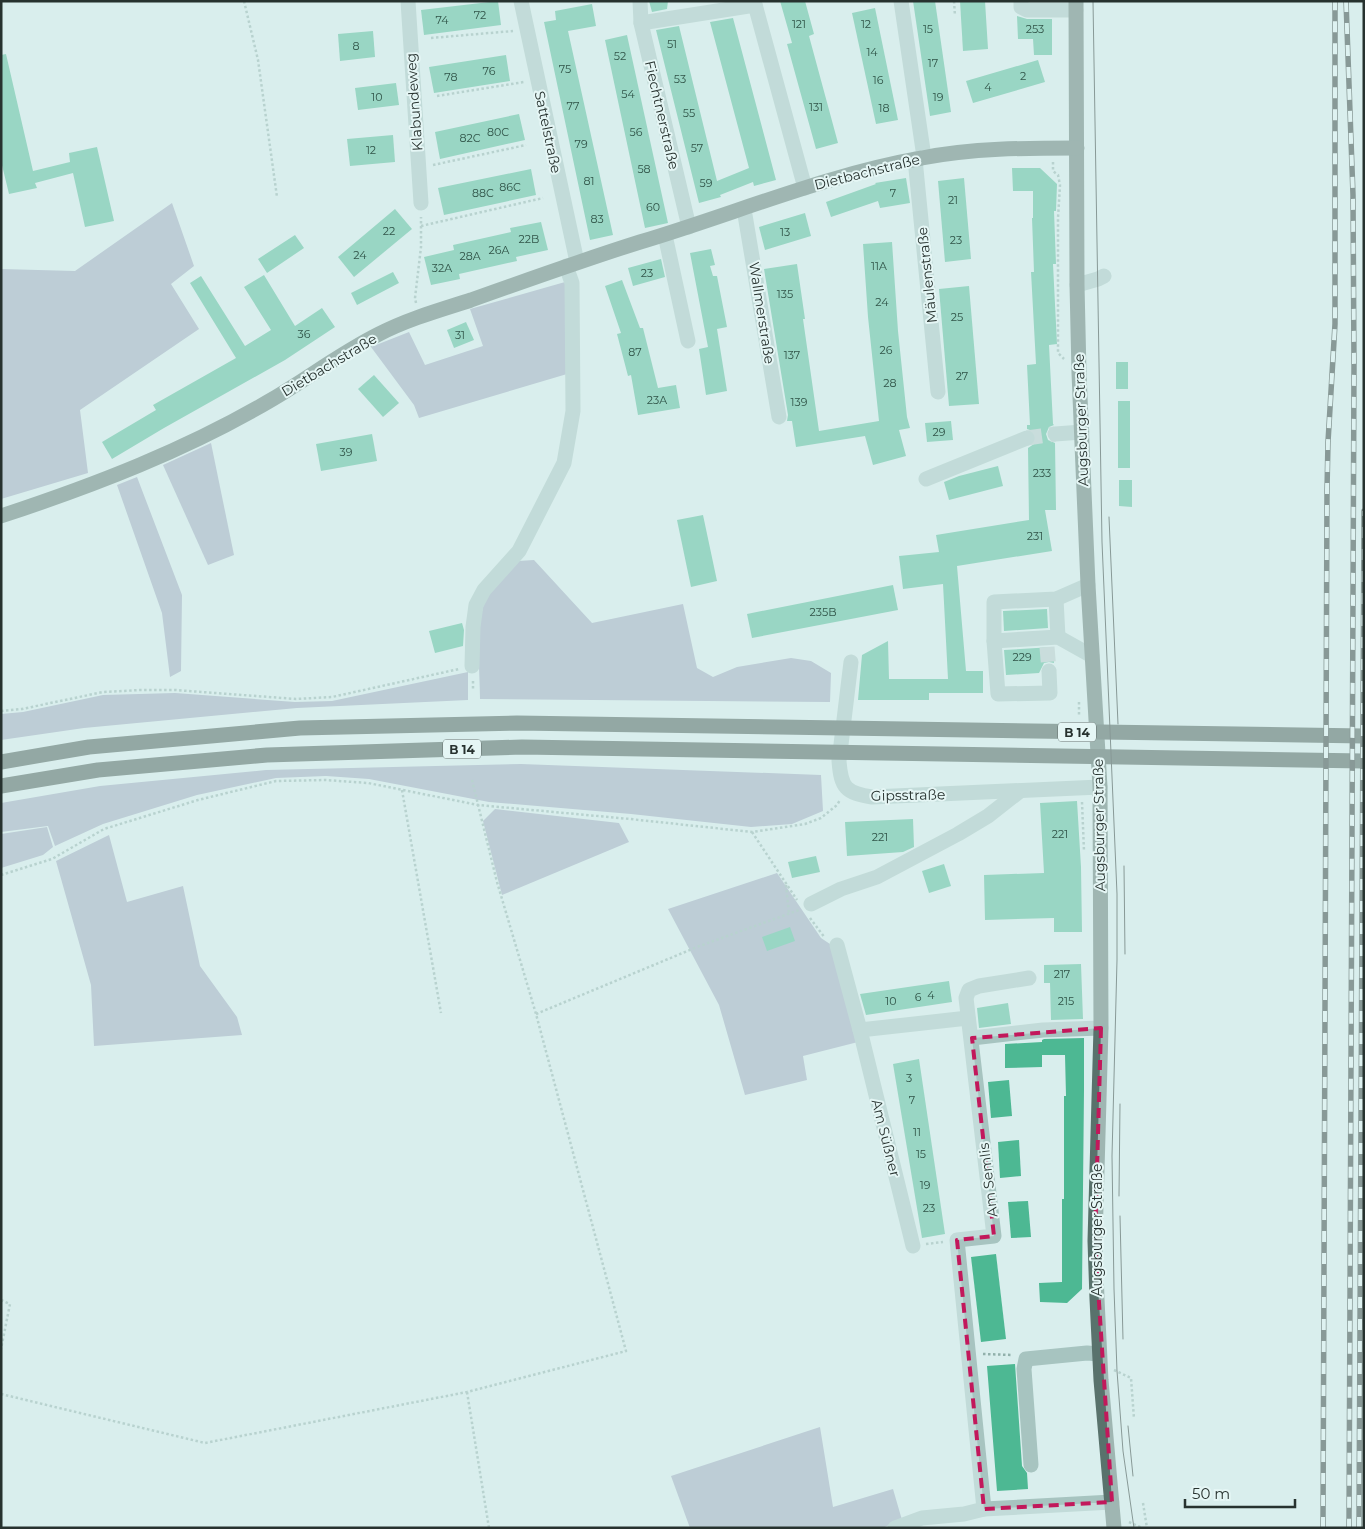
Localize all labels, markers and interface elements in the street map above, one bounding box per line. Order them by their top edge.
house number: 72 [474,8,486,22]
house number: 74 [435,13,449,27]
house number: 121 [792,17,806,31]
house number: 12 [861,17,871,31]
house number: 15 [923,22,933,36]
house number: 253 [1026,22,1044,36]
house number: 51 [667,37,677,51]
house number: 8 [352,39,360,53]
house number: 14 [866,45,878,59]
house number: 52 [614,49,626,63]
street label: Klabundeweg [402,52,426,152]
house number: 17 [928,56,938,70]
street label: Fiechtnerstraße [641,59,683,171]
house number: 75 [559,62,571,76]
house number: 76 [483,64,496,78]
house number: 2 [1020,69,1026,83]
house number: 78 [444,70,458,84]
house number: 53 [674,72,686,86]
house number: 16 [873,73,884,87]
house number: 4 [984,80,992,94]
house number: 54 [621,87,635,101]
street label: Sattelstraße [531,89,565,175]
house number: 10 [371,90,383,104]
house number: 19 [933,90,944,104]
house number: 77 [567,99,579,113]
house number: 131 [809,100,823,114]
house number: 18 [879,101,890,115]
house number: 55 [683,106,695,120]
house number: 80C [487,125,509,139]
house number: 56 [630,125,643,139]
house number: 82C [459,131,481,145]
house number: 79 [574,137,588,151]
house number: 57 [691,141,703,155]
house number: 12 [366,143,376,157]
street label: Dietbachstraße [812,150,922,194]
house number: 58 [637,162,651,176]
house number: 81 [584,174,595,188]
house number: 59 [700,176,713,190]
house number: 86C [499,180,521,194]
house number: 88C [472,186,494,200]
house number: 7 [890,186,896,200]
house number: 21 [948,193,958,207]
house number: 60 [646,200,660,214]
house number: 83 [590,212,604,226]
house number: 22 [383,224,395,238]
house number: 13 [780,225,790,239]
street label: Mäulenstraße [913,226,941,324]
house number: 22B [519,232,539,246]
house number: 23 [950,233,962,247]
house number: 26A [489,243,510,257]
house number: 24 [353,248,367,262]
house number: 28A [459,249,481,263]
house number: 11A [871,259,887,273]
house number: 32A [432,261,452,275]
street label: Wallmerstraße [745,261,779,365]
house number: 23 [641,266,653,280]
house number: 135 [777,287,793,301]
house number: 24 [875,295,889,309]
house number: 25 [951,310,963,324]
house number: 36 [298,327,311,341]
house number: 31 [455,328,465,342]
street label: Dietbachstraße [278,329,380,401]
house number: 26 [880,343,893,357]
house number: 87 [628,345,642,359]
house number: 137 [784,348,800,362]
street label: Augsburger Straße [1070,353,1092,487]
house number: 27 [956,369,968,383]
house number: 28 [883,376,897,390]
house number: 23A [647,393,667,407]
house number: 139 [791,395,808,409]
house number: 29 [933,425,946,439]
house number: 39 [340,445,353,459]
house number: 233 [1033,466,1051,480]
house number: 231 [1027,529,1043,543]
house number: 235B [810,605,836,619]
house number: 229 [1012,650,1032,664]
road number: B 14 [1058,722,1096,742]
road number: B 14 [443,740,481,759]
street label: Augsburger Straße [1089,758,1109,892]
street label: Gipsstraße [871,785,945,805]
house number: 221 [1052,827,1068,841]
house number: 221 [872,830,888,844]
house number: 217 [1054,967,1070,981]
house number: 4 [927,988,935,1002]
house number: 6 [915,990,922,1004]
house number: 10 [885,994,897,1008]
house number: 215 [1058,994,1074,1008]
house number: 3 [906,1071,912,1085]
house number: 7 [909,1093,915,1107]
street label: Am Süßner [868,1097,904,1179]
house number: 11 [913,1125,921,1139]
street label: Am Semlis [974,1142,1001,1218]
house number: 15 [916,1147,926,1161]
street label: Augsburger Straße [1088,1164,1106,1296]
house number: 19 [920,1178,931,1192]
house number: 23 [923,1201,935,1215]
scale bar [1185,1476,1295,1508]
text: 50 m [1192,1484,1230,1503]

